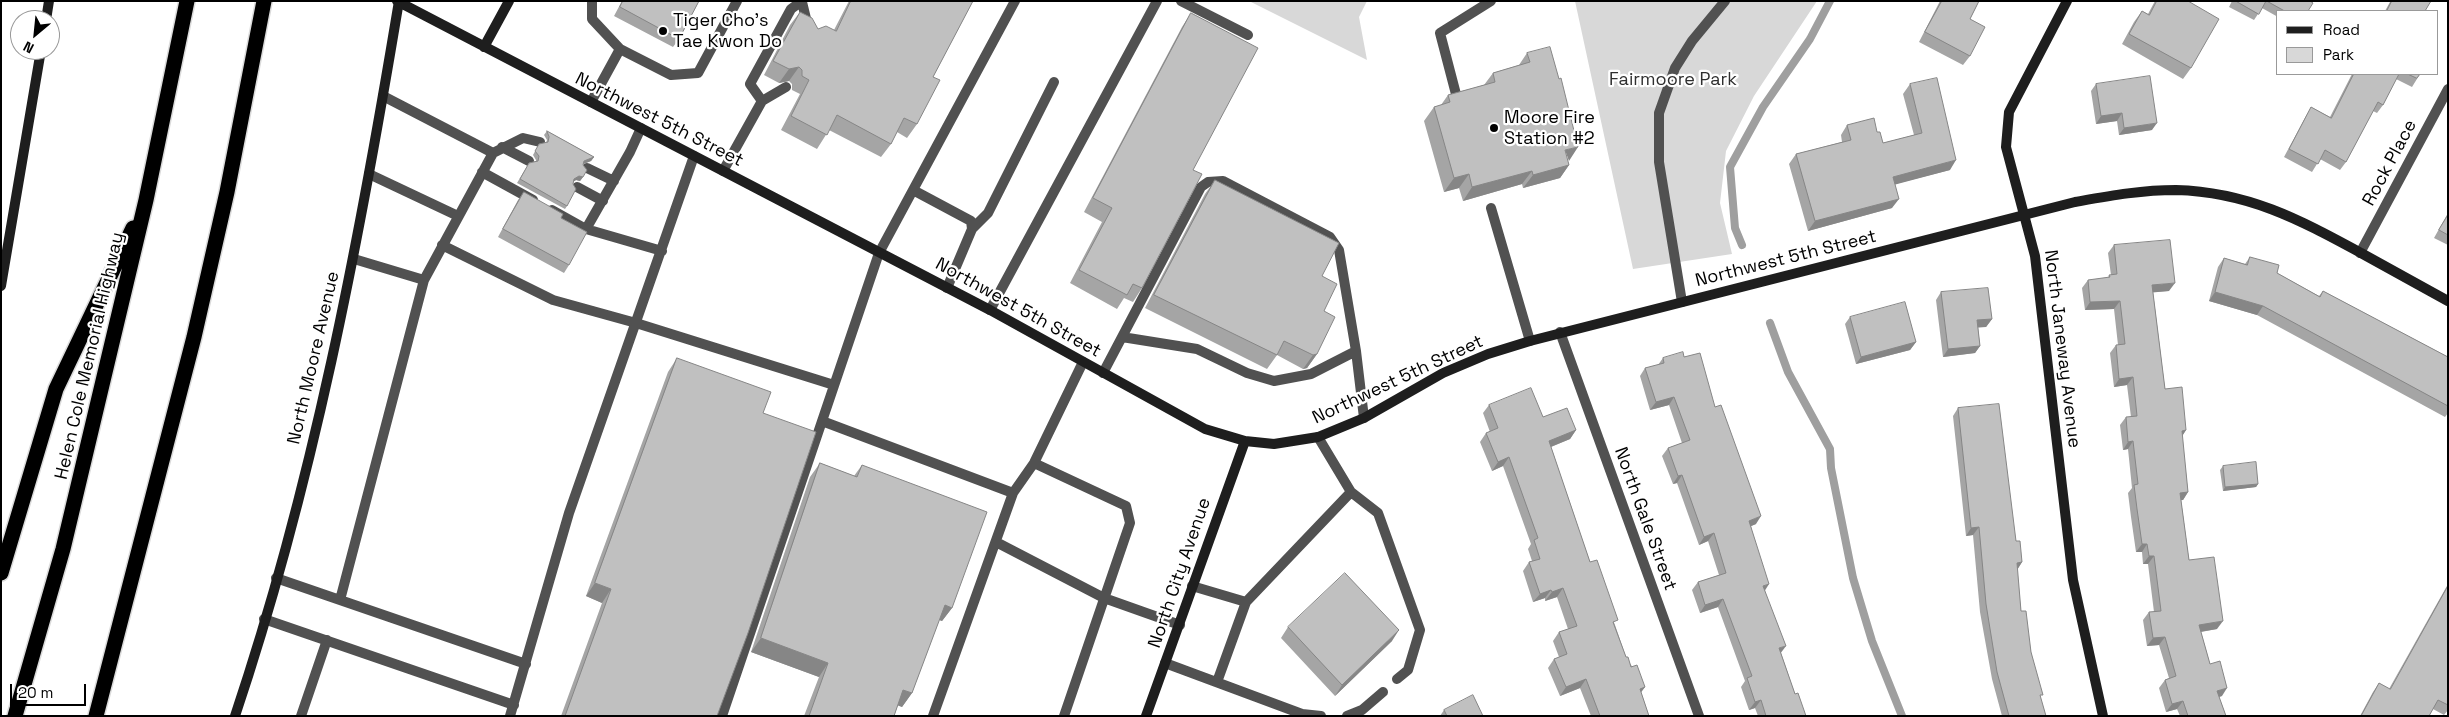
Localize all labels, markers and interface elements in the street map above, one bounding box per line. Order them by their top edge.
north arrow [10,10,60,60]
place label: Tiger Cho's Tae Kwon Do [673,10,782,52]
legend [2276,10,2439,75]
text: Road [2323,20,2360,39]
marker: Tiger Cho's Tae Kwon Do [657,25,669,37]
text: N [20,37,37,58]
text: Park [2323,45,2354,64]
street label: Northwest 5th Street [571,68,747,172]
park label: Fairmoore Park [1609,69,1737,91]
place label: Moore Fire Station #2 [1504,107,1595,150]
street label: Rock Place [2358,116,2422,210]
marker: Moore Fire Station #2 [1488,122,1500,134]
street label: Northwest 5th Street [1693,226,1879,292]
street label: Helen Cole Memorial Highway [51,230,129,482]
street label: North Janeway Avenue [2039,249,2085,449]
street label: Northwest 5th Street [931,253,1105,363]
street label: North Moore Avenue [284,269,344,447]
street label: Northwest 5th Street [1309,331,1487,429]
street label: North Gale Street [1609,444,1681,594]
street label: North City Avenue [1144,495,1216,651]
scale bar [12,674,89,706]
text: 20 m [18,683,53,702]

